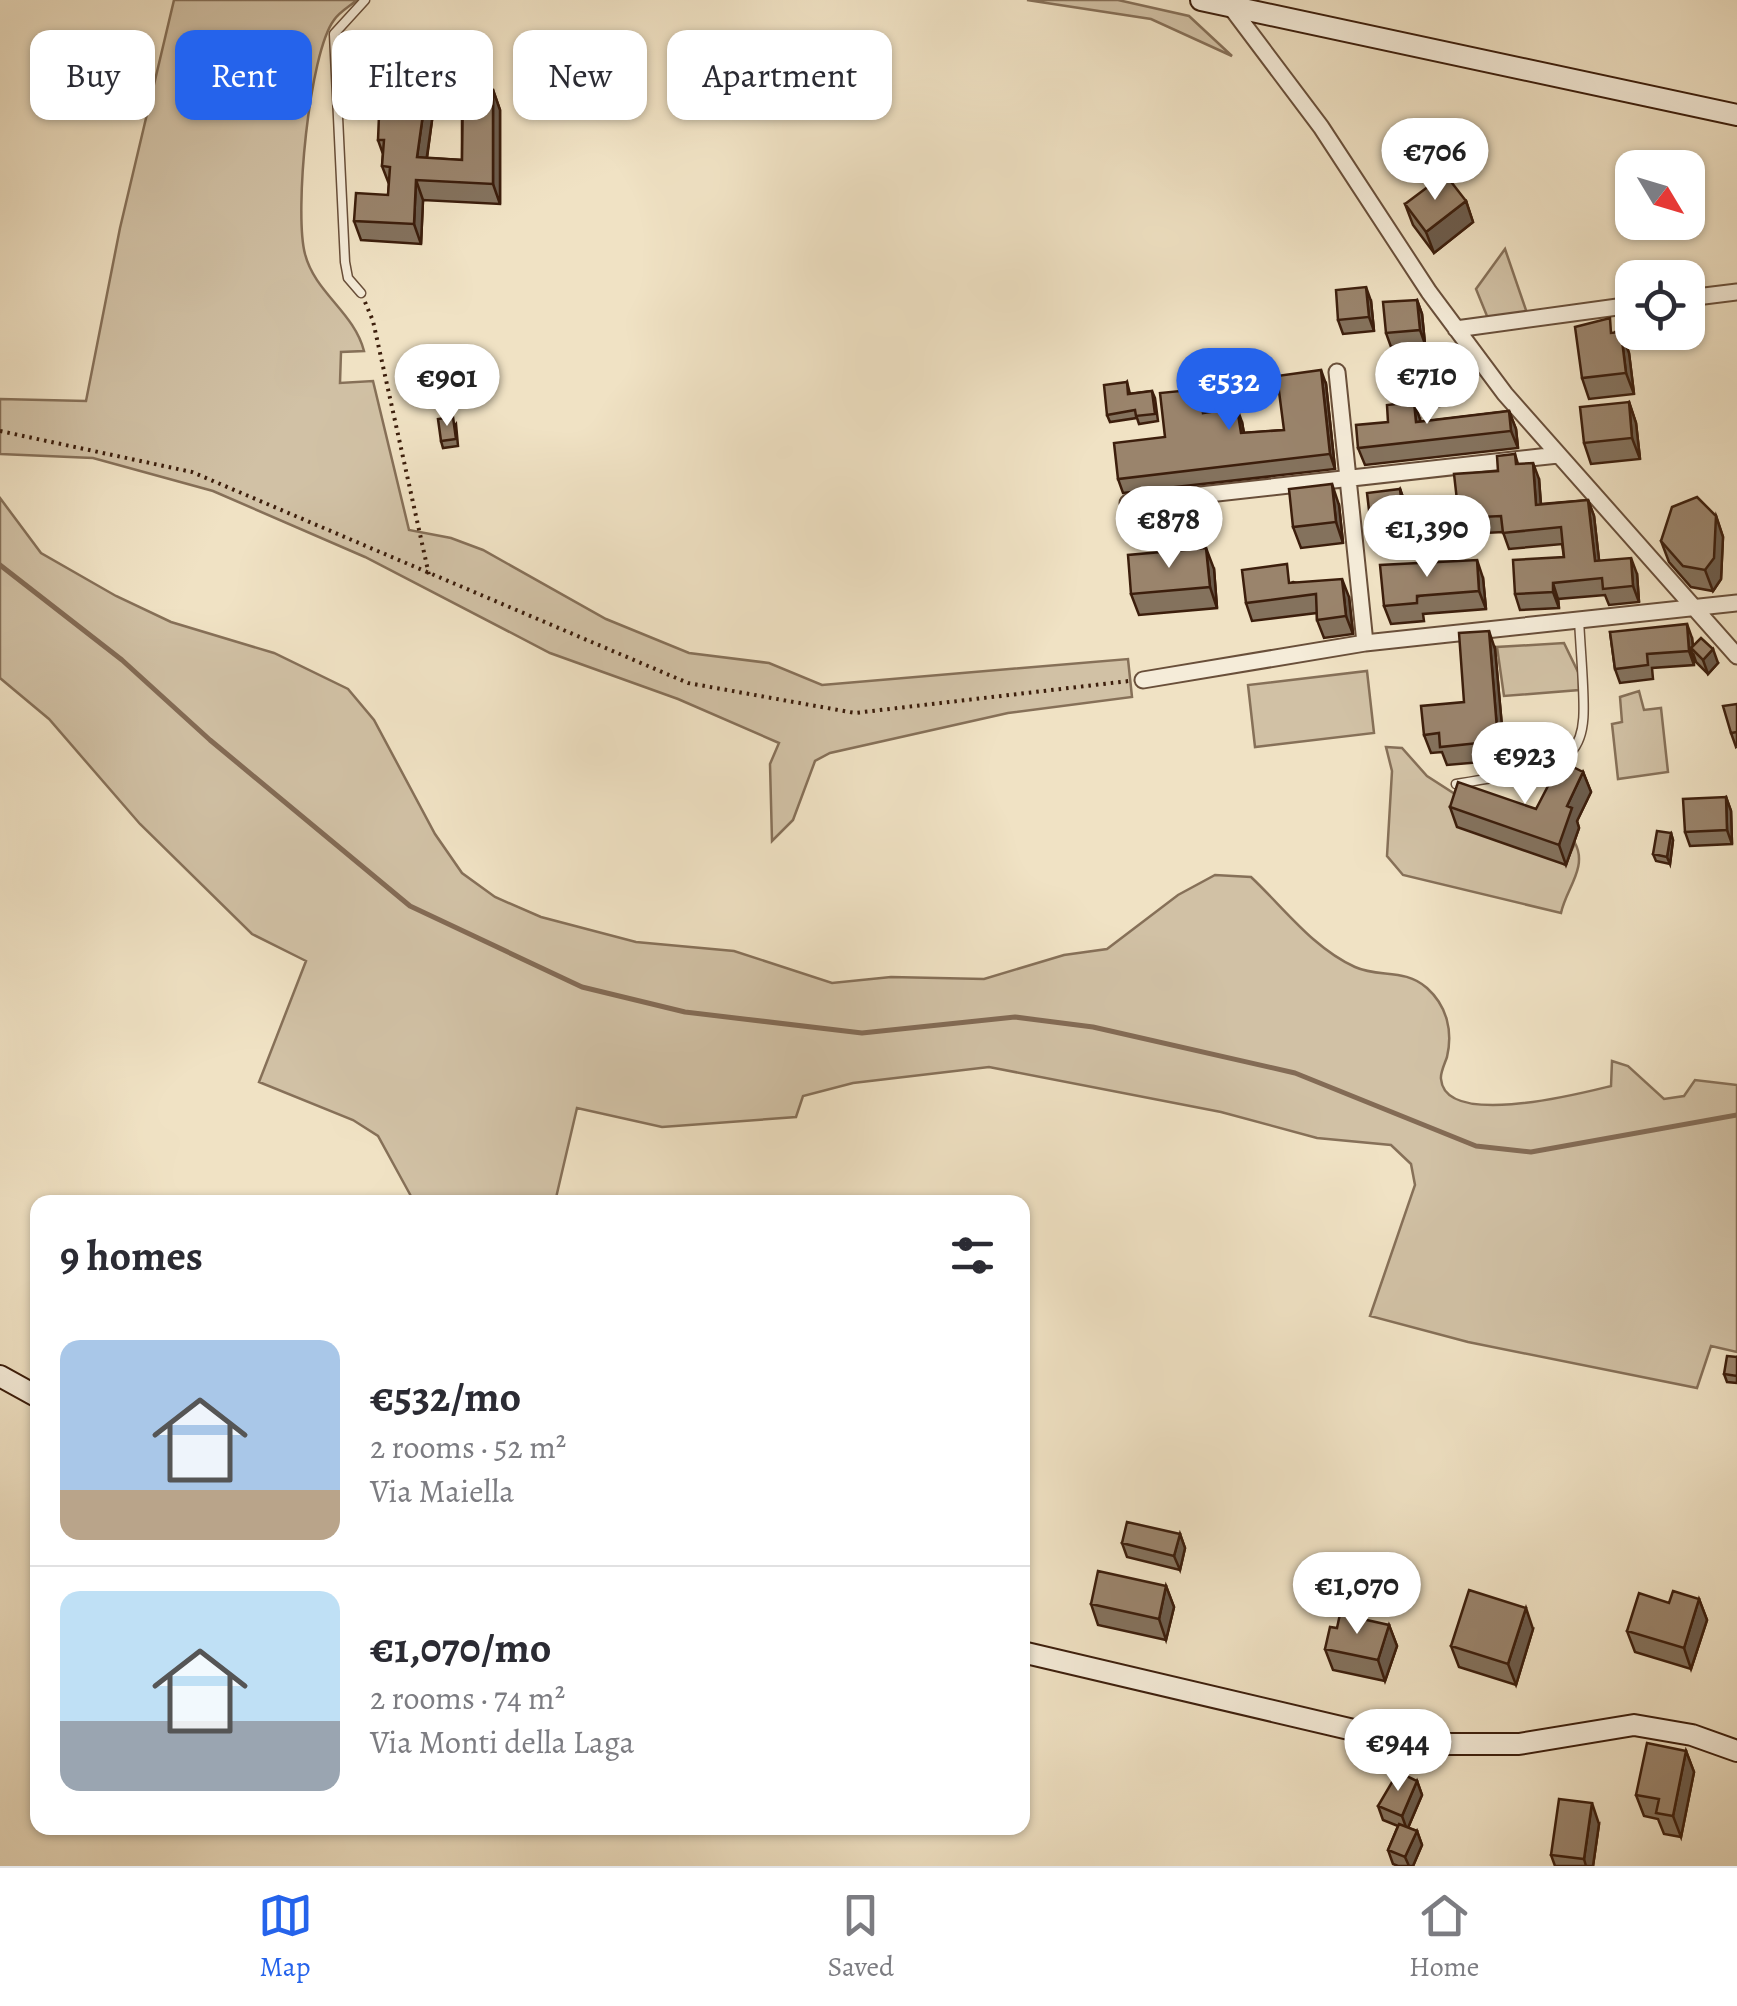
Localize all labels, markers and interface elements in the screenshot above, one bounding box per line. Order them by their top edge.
chip: Buy [30,30,155,120]
chip: Rent [175,30,312,120]
chip: Filters [332,30,493,120]
chip: New [513,30,647,120]
chip: Apartment [667,30,892,120]
pin: €706 [1376,118,1494,203]
text: €706 [1403,128,1467,172]
north arrow [1615,150,1705,240]
map controls [1615,150,1705,350]
button: locate [1615,260,1705,350]
pin: €710 [1368,342,1486,427]
pin: €901 [388,344,506,429]
pin: €532 [1170,348,1288,433]
text: €710 [1397,352,1457,396]
text: €901 [417,354,477,398]
text: €532 [1198,358,1260,402]
pin: €878 [1110,486,1228,571]
pin: €1,390 [1346,495,1508,580]
text: €878 [1138,496,1200,540]
text: €1,390 [1385,505,1469,549]
pin: €923 [1466,722,1584,807]
text: €923 [1494,732,1556,776]
text: 9 homes [60,1227,203,1284]
icon: filters [945,1228,1000,1283]
text: €532/mo [370,1368,521,1425]
icon: home [140,1380,260,1500]
text: 2 rooms · 52 m² [370,1425,566,1469]
text: Via Maiella [370,1469,514,1513]
pin: €1,070 [1276,1552,1438,1637]
text: €1,070 [1315,1562,1399,1606]
text: €1,070/mo [370,1619,551,1676]
icon: home [140,1631,260,1751]
text: 2 rooms · 74 m² [370,1676,565,1720]
pin: €944 [1339,1709,1457,1794]
text: €944 [1366,1719,1430,1763]
text: Via Monti della Laga [370,1720,634,1764]
tab: Map [258,1888,313,1986]
tab: Saved [828,1888,894,1986]
tab: Home [1409,1888,1479,1986]

